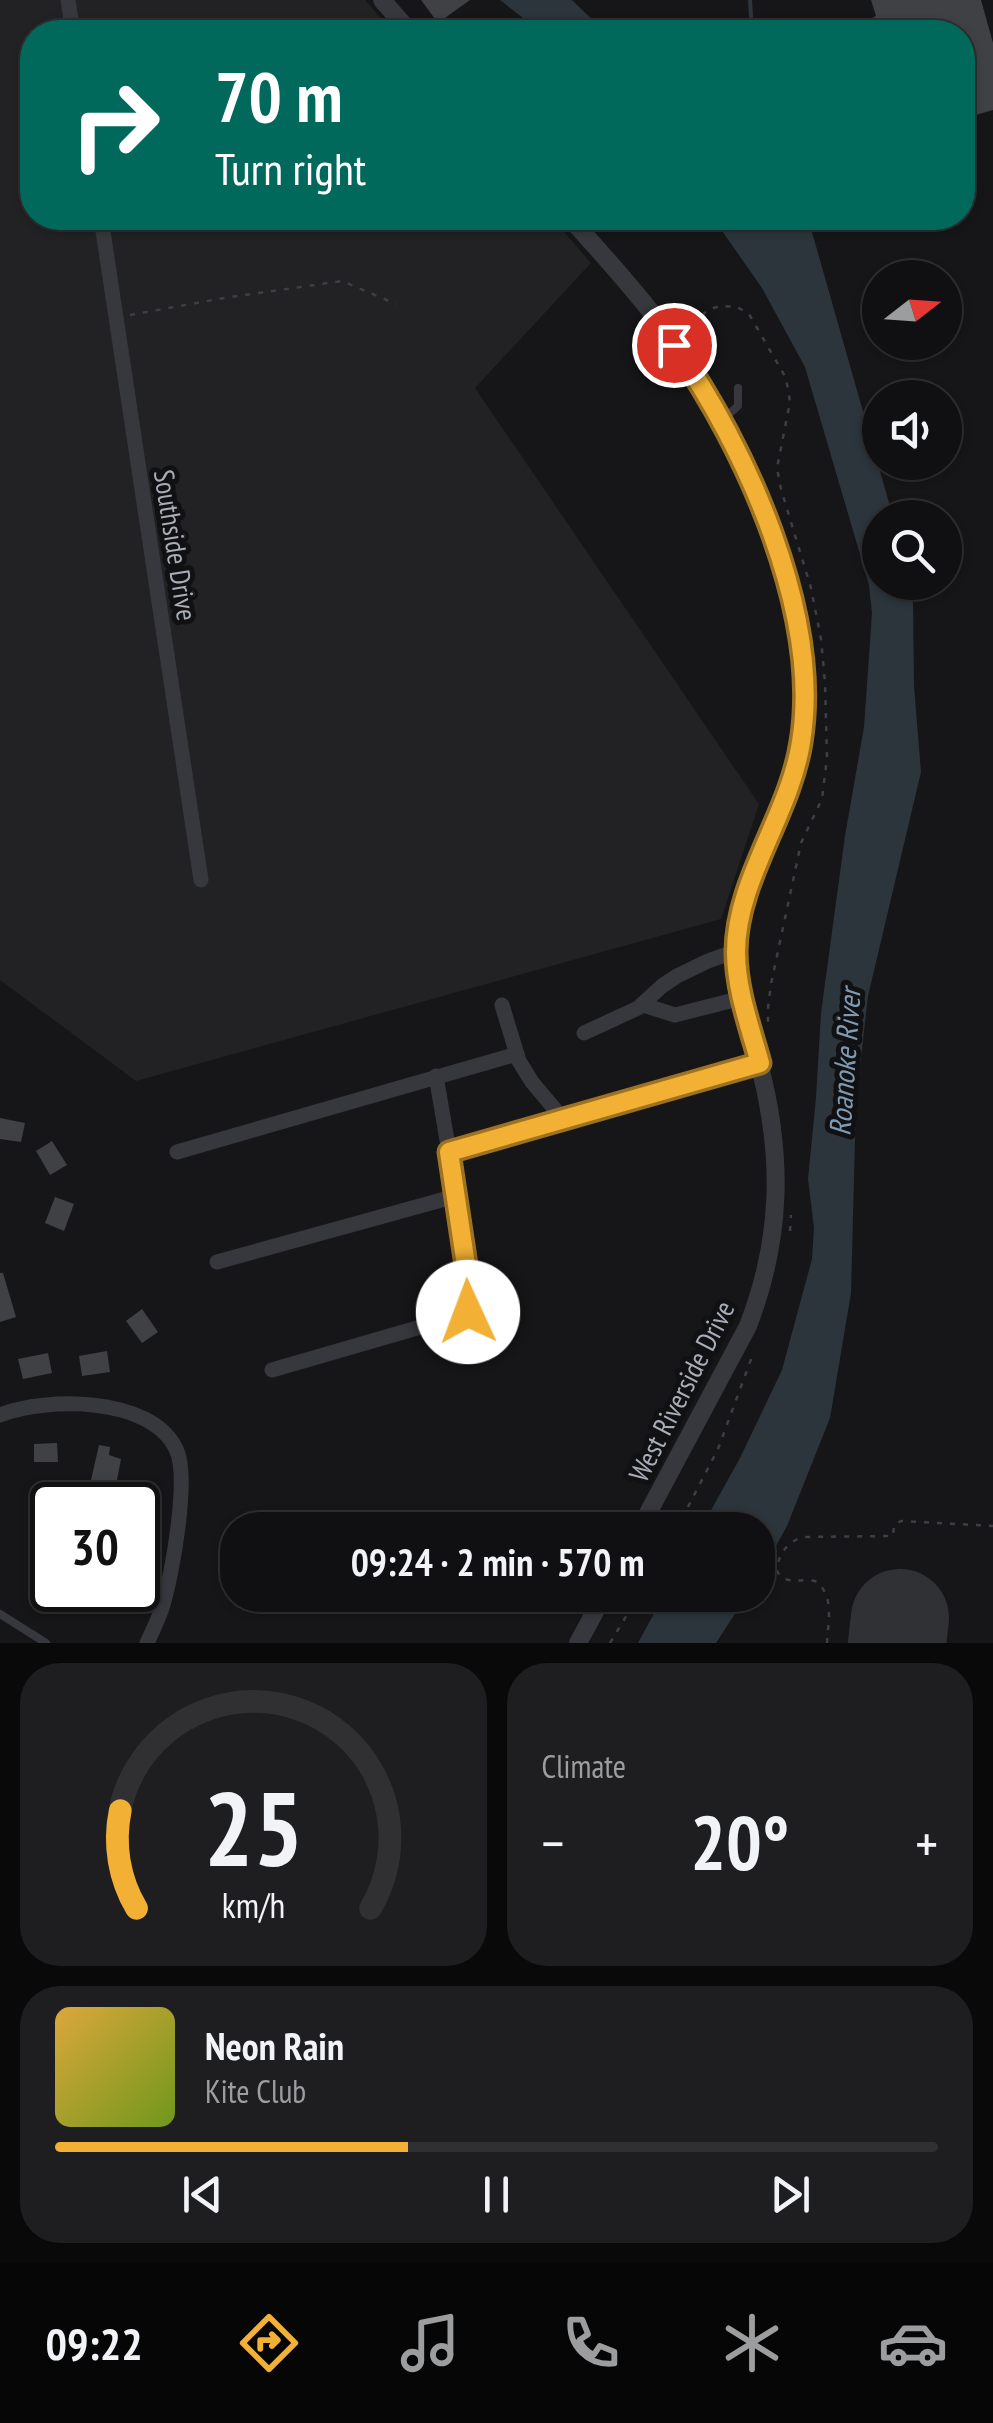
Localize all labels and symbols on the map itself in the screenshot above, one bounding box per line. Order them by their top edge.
north arrow [862,260,962,360]
pin [632,303,717,388]
street label: Southside Drive [146,467,206,623]
water label: Roanoke River [819,983,869,1137]
position arrow [416,1260,520,1364]
street label: West Riverside Drive [620,1294,742,1488]
speed limit sign: 30 [30,1482,160,1612]

